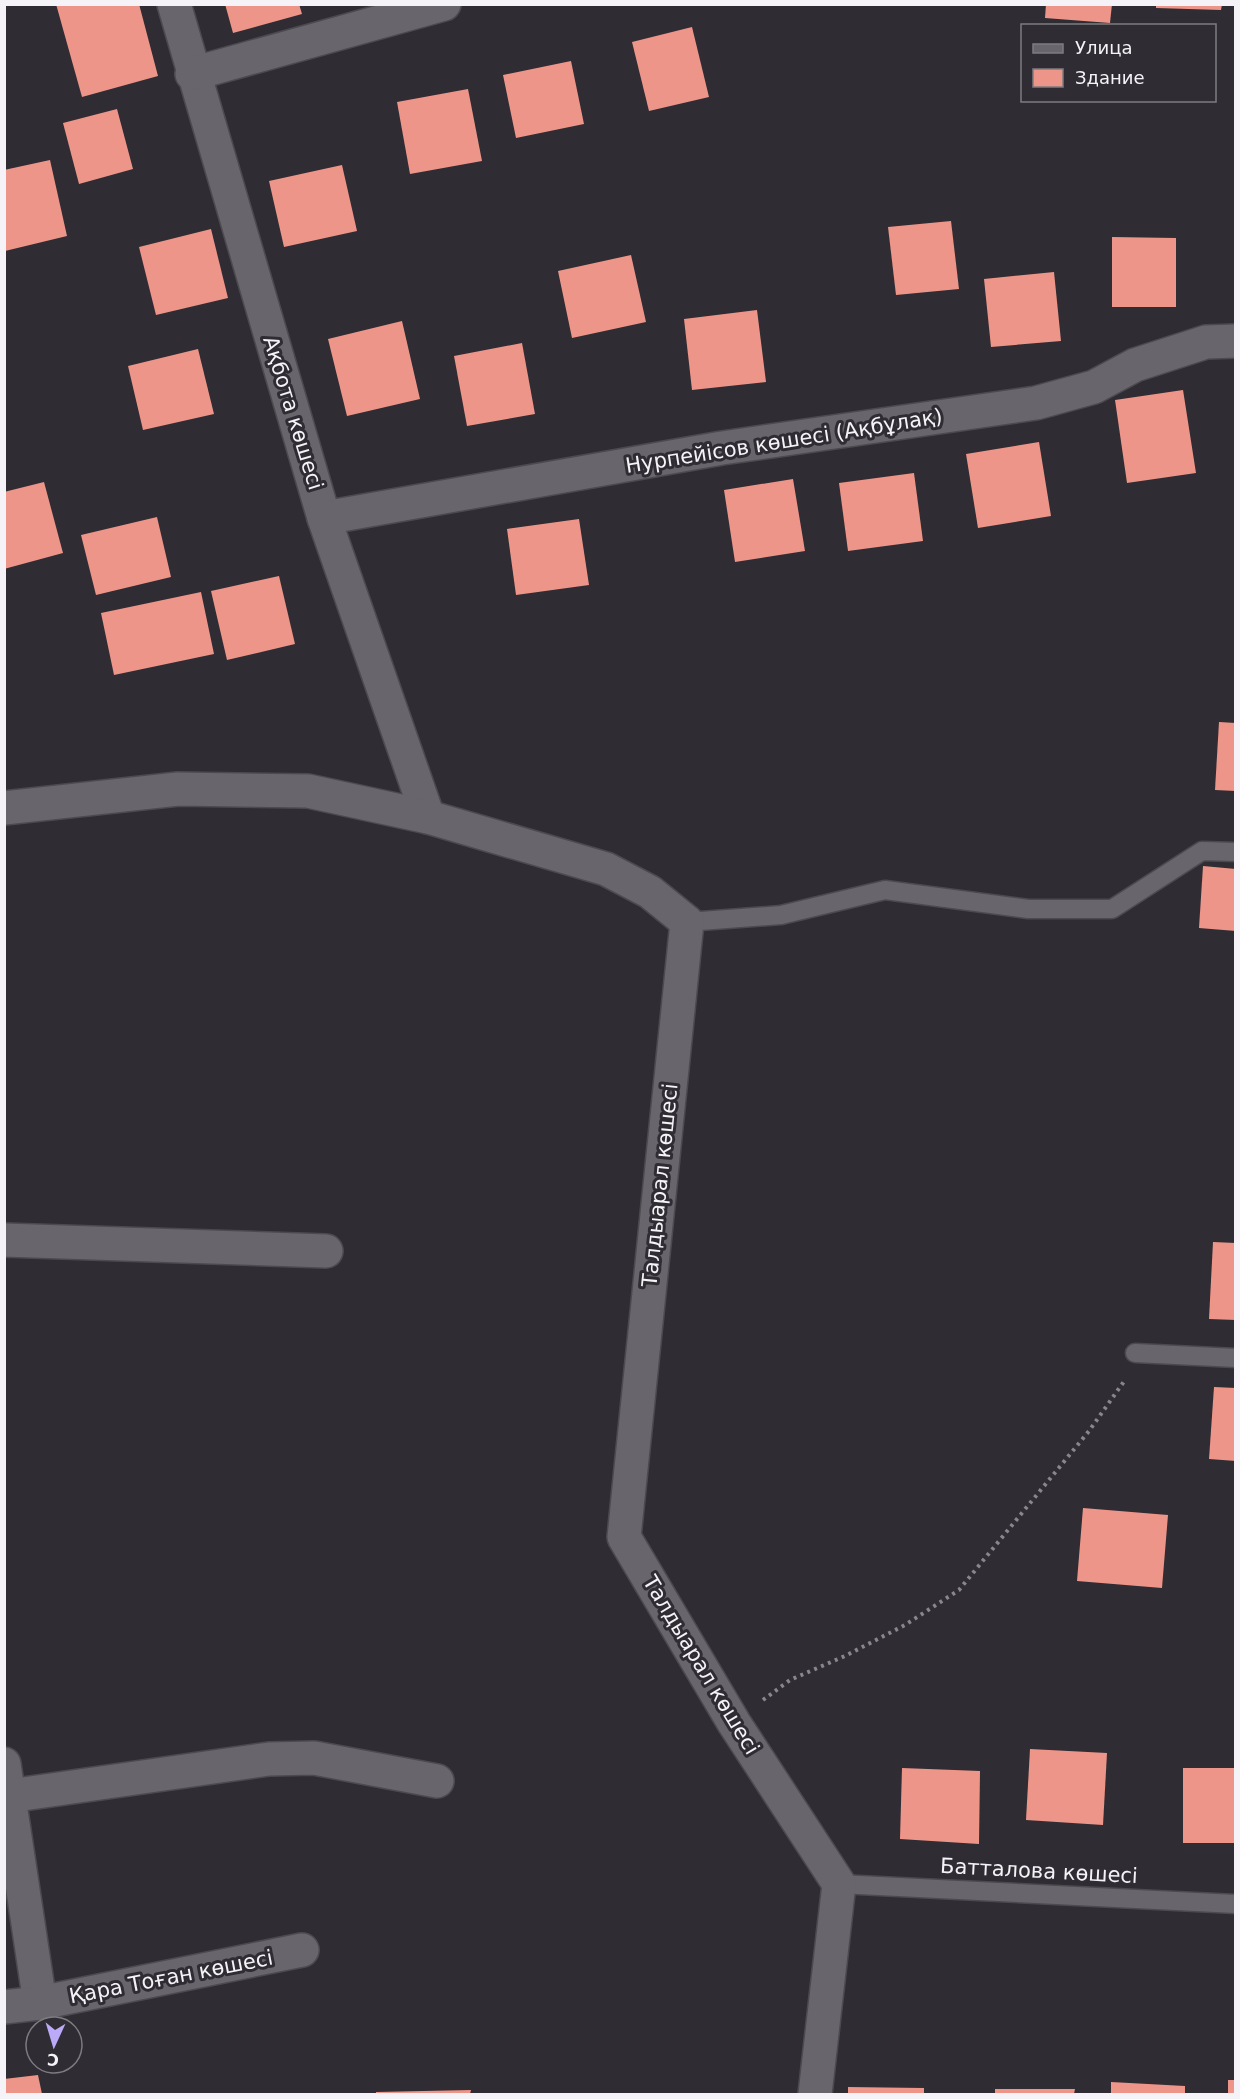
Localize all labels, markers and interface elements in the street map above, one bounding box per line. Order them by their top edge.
legend [1021,24,1216,102]
text: Улица [1075,37,1132,58]
text: Здание [1075,67,1145,88]
street label: Ақбота көшесі [258,333,328,493]
street label: Нурпейісов көшесі (Ақбұлақ) [624,404,944,478]
street label: Талдыарал көшесі [637,1082,683,1289]
street label: Талдыарал көшесі [638,1570,764,1759]
street label: Батталова көшесі [940,1854,1138,1888]
street label: Қара Тоған көшесі [67,1945,275,2009]
north arrow [24,2015,84,2075]
text: С [46,2050,60,2069]

